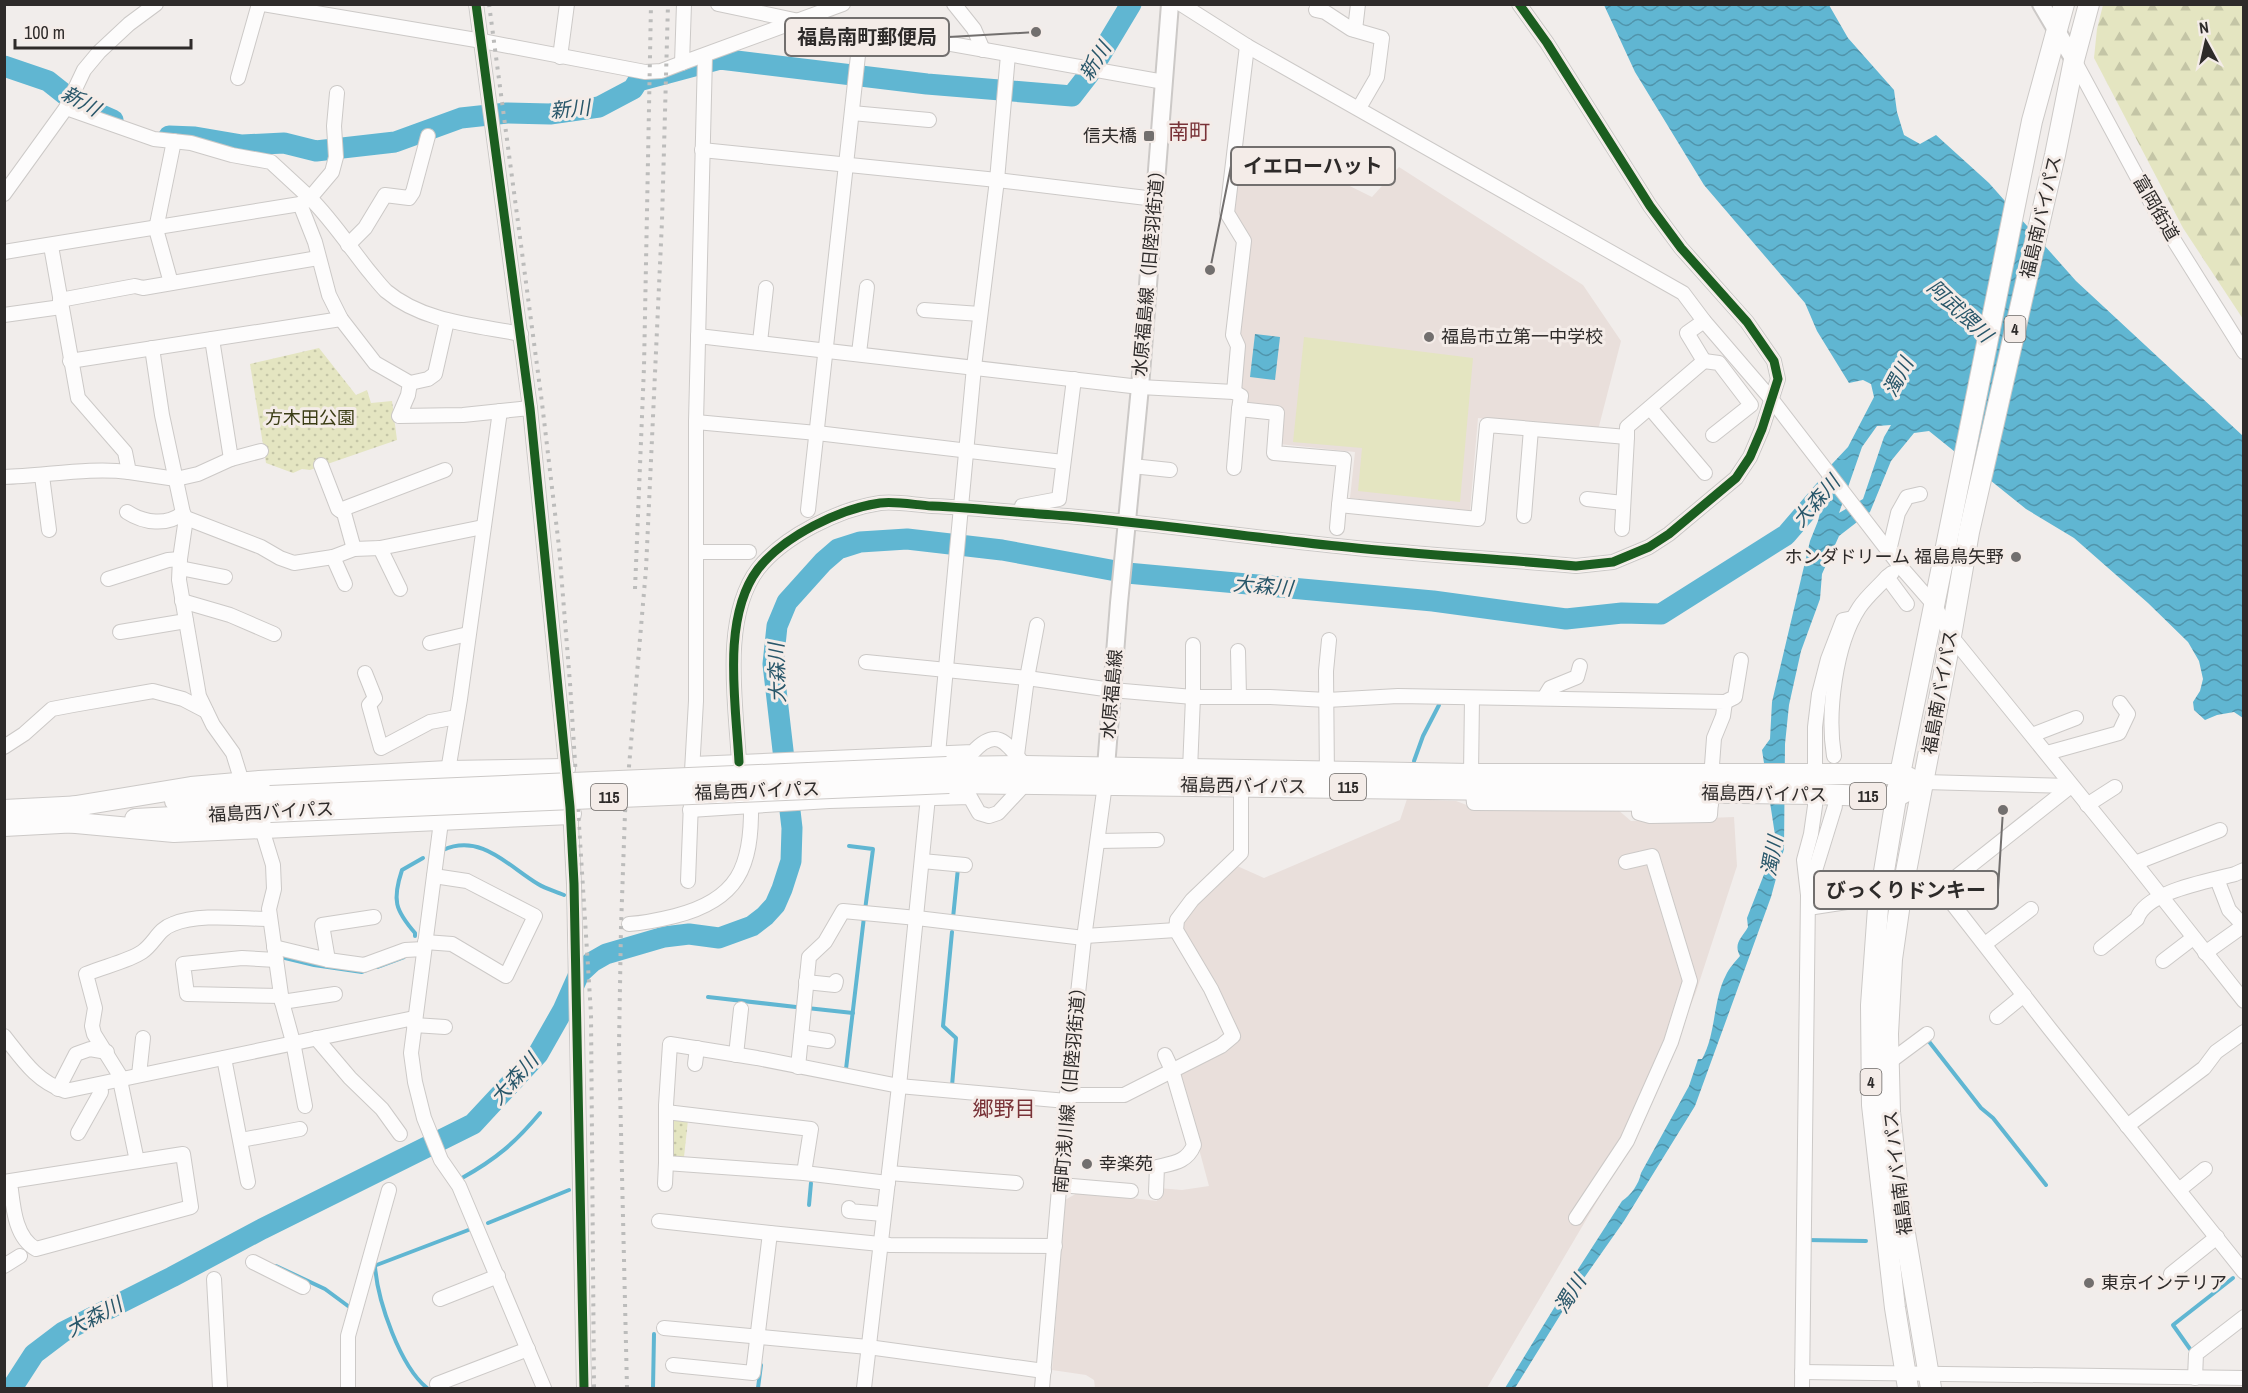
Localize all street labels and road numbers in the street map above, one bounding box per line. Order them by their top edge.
street label: 福島南バイパス [2014,153,2067,281]
street label: 水原福島線（旧陸羽街道） [1127,160,1170,378]
street label: 富岡街道 [2128,170,2185,245]
road number: 4 [2004,316,2026,342]
street label: 福島南バイパス [1916,628,1963,756]
street label: 水原福島線 [1095,648,1128,740]
street label: 福島西バイパス [1180,772,1306,799]
road number: 115 [1330,774,1366,800]
street label: 福島西バイパス [694,776,820,805]
street label: 福島西バイパス [1701,780,1827,807]
road number: 115 [1850,783,1886,809]
road number: 115 [591,784,627,810]
street label: 福島西バイパス [208,796,334,827]
street label: 南町浅川線（旧陸羽街道） [1048,977,1091,1195]
road number: 4 [1860,1069,1882,1095]
street label: 福島南バイパス [1877,1109,1918,1237]

